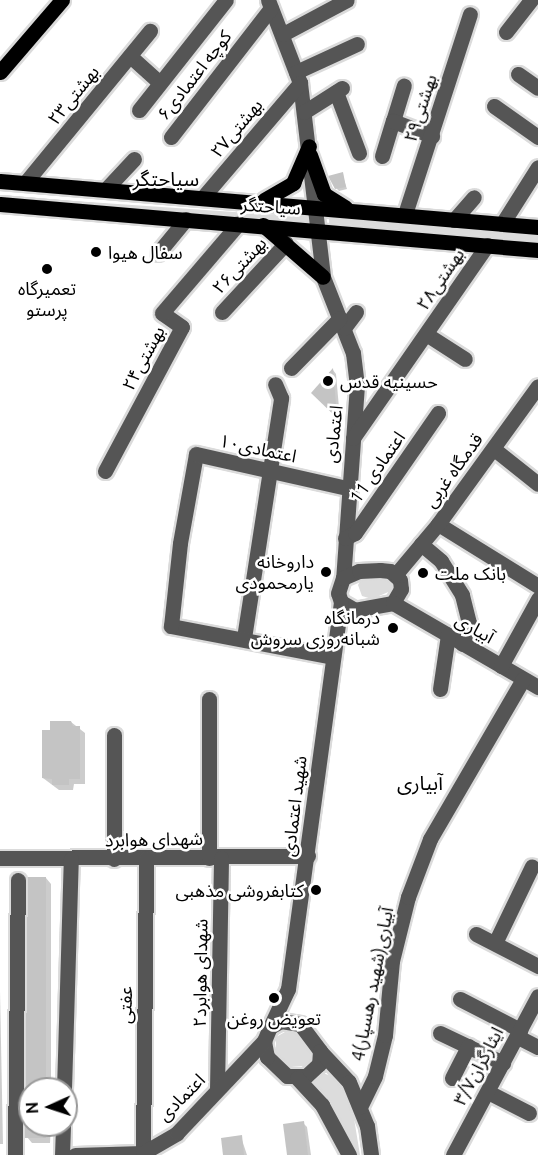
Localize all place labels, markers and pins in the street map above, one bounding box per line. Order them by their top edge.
place label: سفال هیوا [108,241,183,263]
marker: سفال هیوا [89,245,103,259]
marker: تعمیرگاه پرستو [40,262,54,276]
place label: تعمیرگاه پرستو [18,278,76,320]
place label: حسینیه قدس [340,370,438,392]
marker: حسینیه قدس [321,374,335,388]
place label: داروخانه یارمحمودی [235,551,314,594]
place label: بانک ملت [435,562,506,584]
marker: داروخانه یارمحمودی [319,565,333,579]
marker: بانک ملت [416,566,430,580]
place label: درمانگاه شبانه‌روزی سروش [251,607,380,650]
marker: درمانگاه شبانه‌روزی سروش [384,619,402,637]
place label: کتابفروشی مذهبی [175,879,304,901]
marker: کتابفروشی مذهبی [309,883,323,897]
marker: تعویض روغن [267,991,281,1005]
place label: تعویض روغن [227,1007,321,1029]

